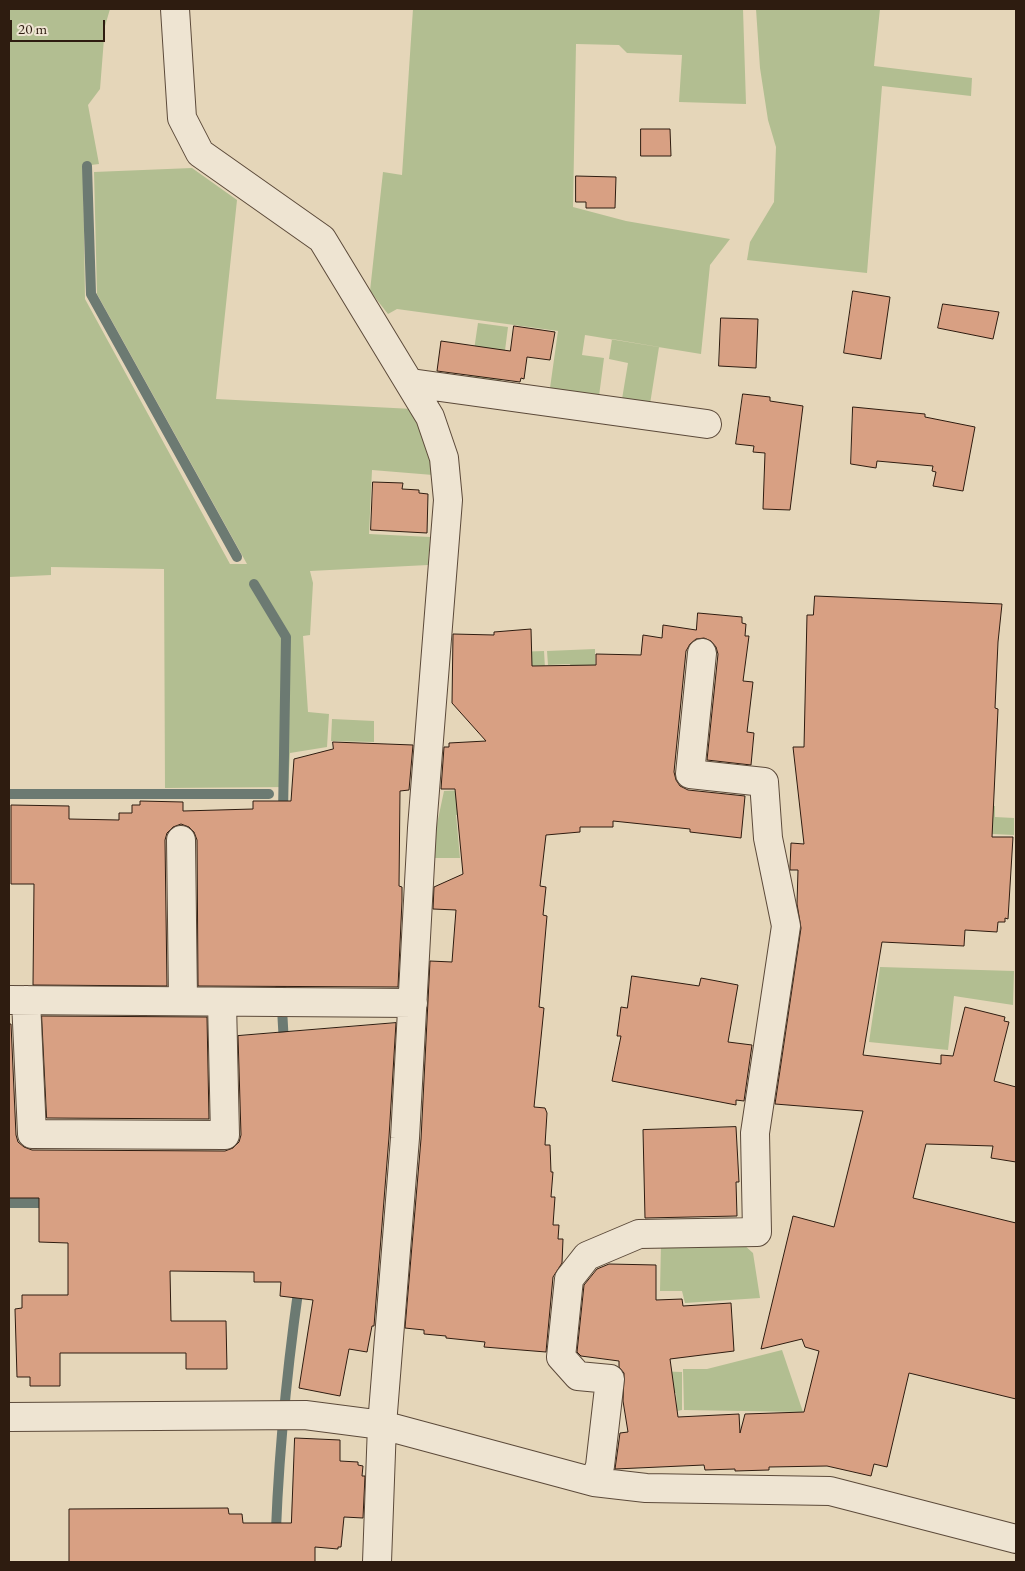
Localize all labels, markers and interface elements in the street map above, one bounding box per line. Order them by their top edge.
scale bar [12,10,108,42]
text: 20 m [18,19,47,38]

